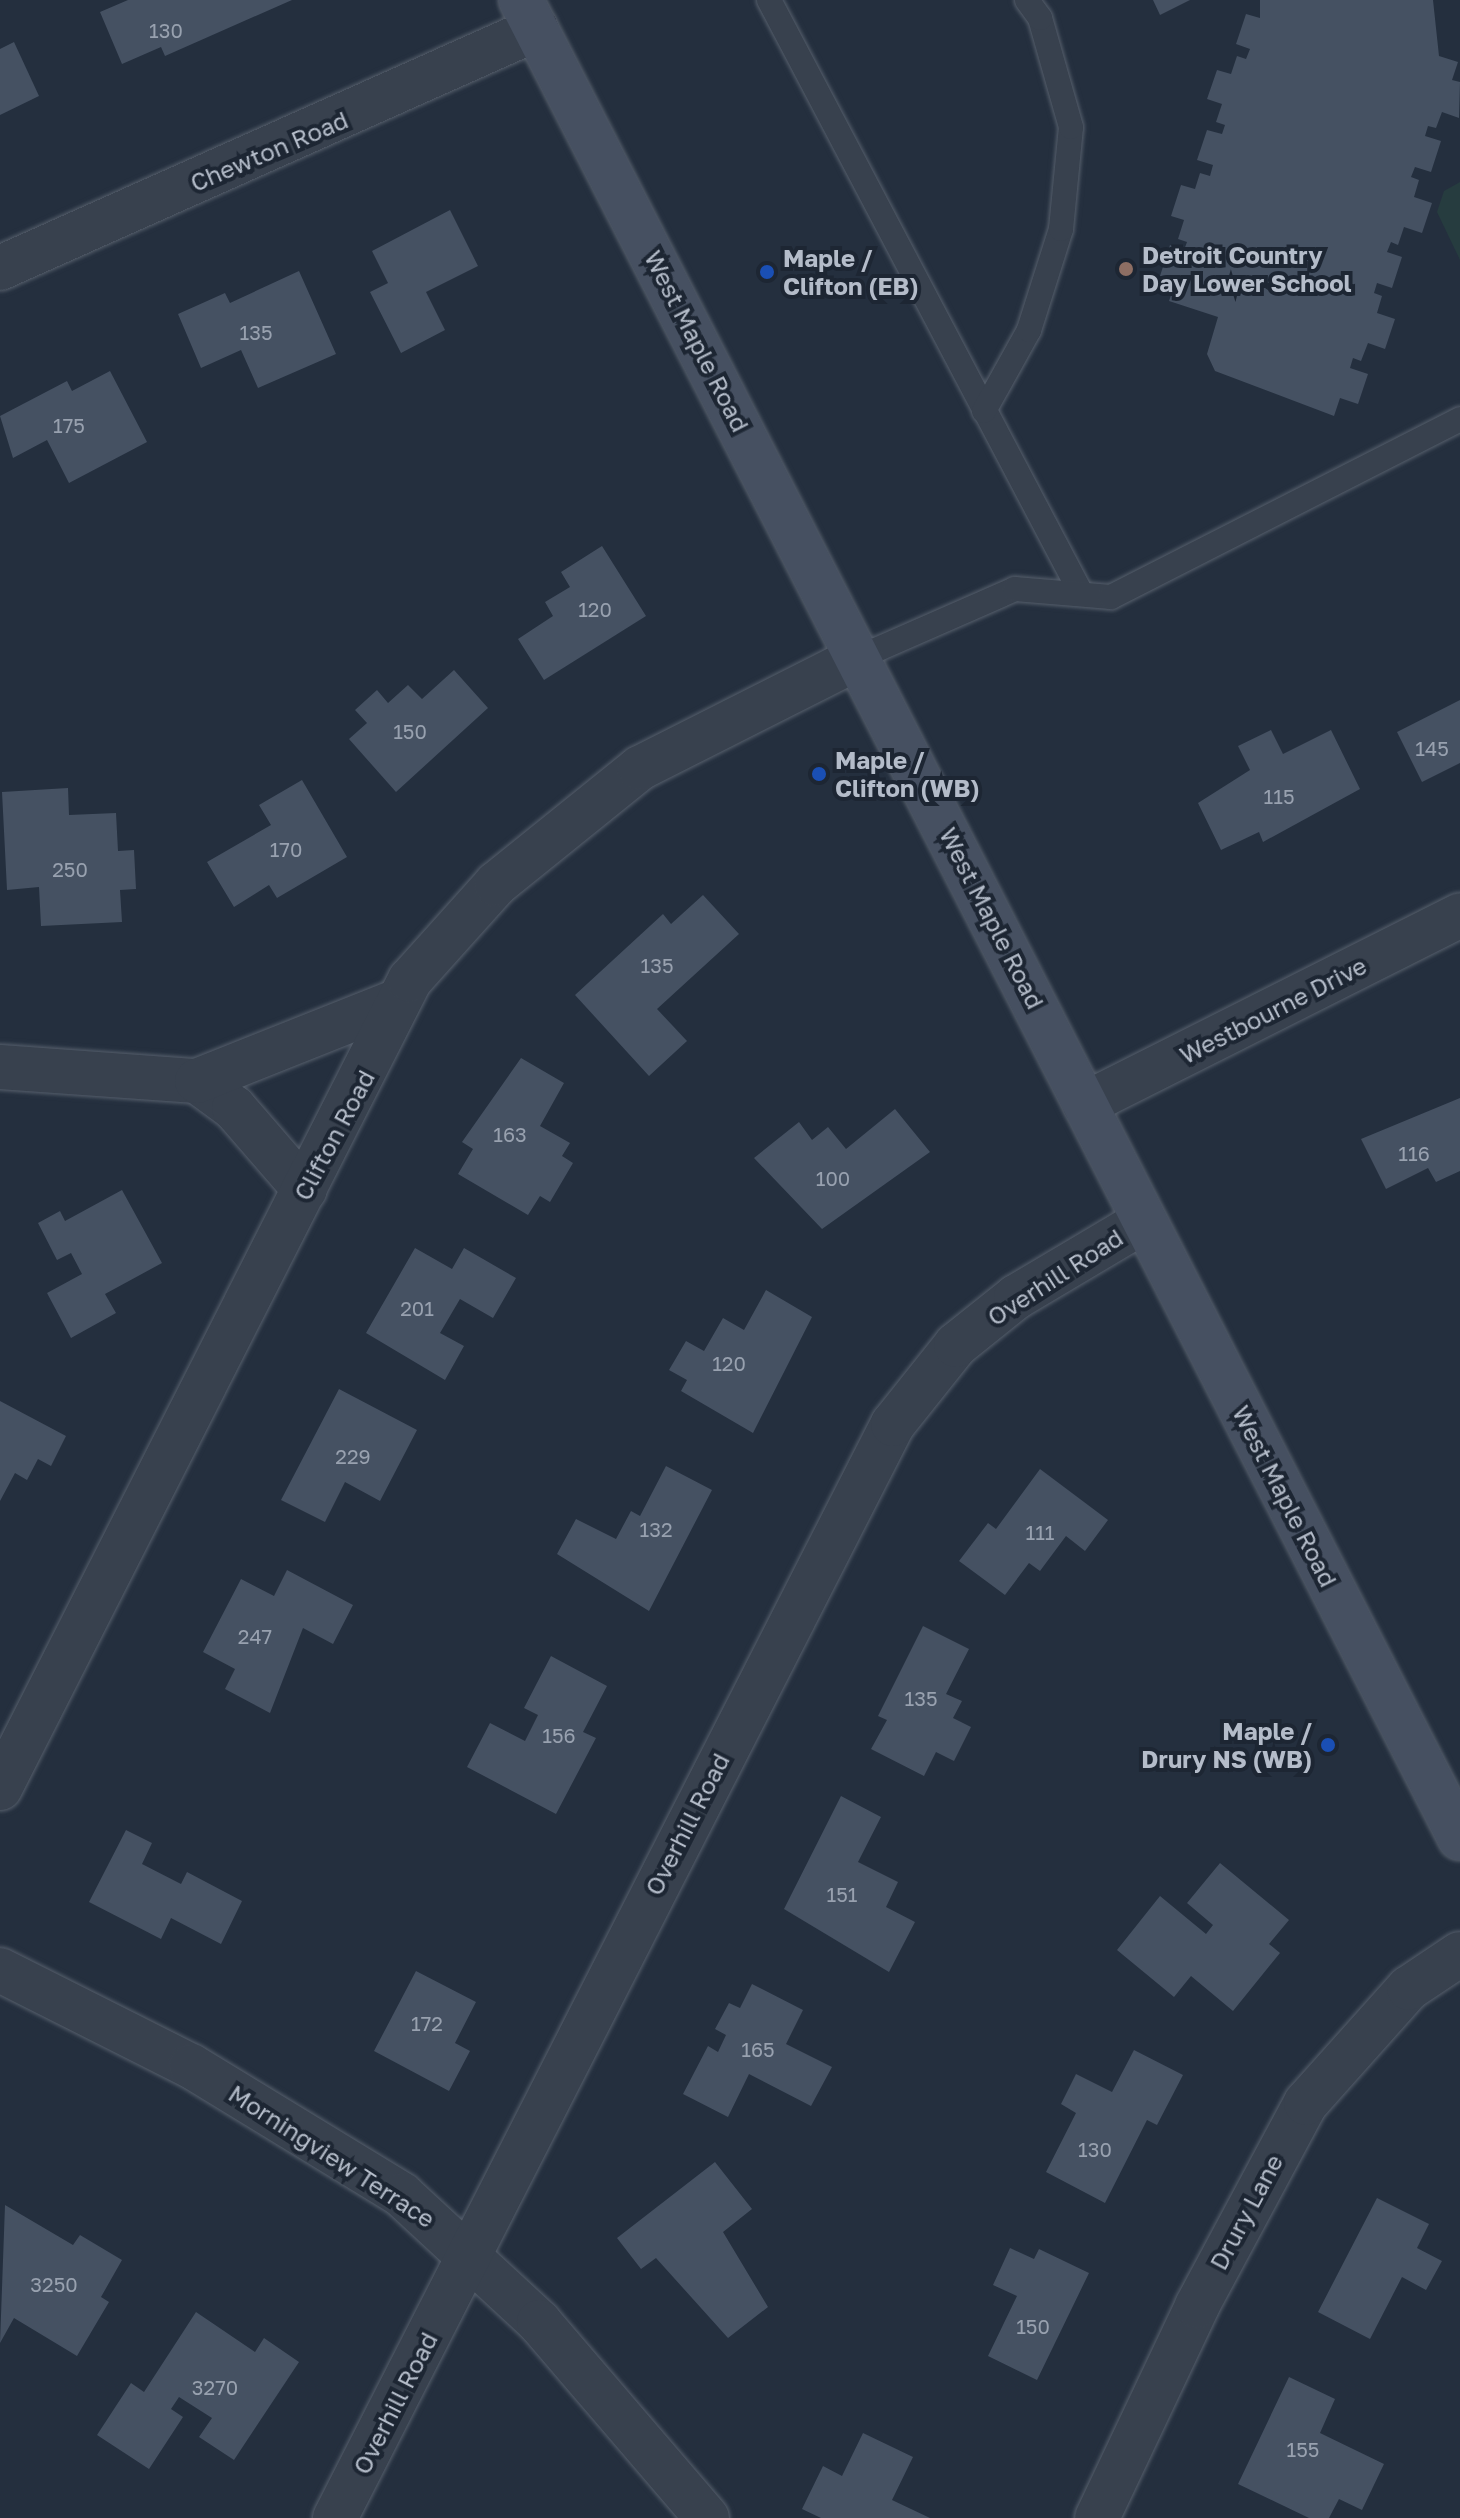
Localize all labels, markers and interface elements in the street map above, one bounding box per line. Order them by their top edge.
house number: 130 [149,18,183,42]
street label: Chewton Road [186,105,352,197]
place label: Detroit Country Day Lower School [1142,241,1352,297]
place label: Maple / Clifton (EB) [783,244,919,300]
street label: West Maple Road [639,246,755,436]
marker: Detroit Country Day Lower School [1117,260,1135,278]
marker: Maple / Clifton (EB) [758,263,776,281]
house number: 135 [240,320,272,344]
house number: 175 [53,413,85,437]
house number: 120 [578,597,612,621]
house number: 150 [393,719,427,743]
house number: 145 [1415,736,1449,760]
place label: Maple / Clifton (WB) [835,746,980,802]
marker: Maple / Clifton (WB) [810,765,828,783]
house number: 115 [1264,784,1294,808]
street label: West Maple Road [934,823,1050,1013]
house number: 170 [270,837,302,861]
house number: 250 [52,857,88,881]
street label: Westbourne Drive [1175,951,1371,1069]
house number: 135 [641,953,673,977]
street label: Clifton Road [288,1065,380,1205]
house number: 163 [493,1122,527,1146]
house number: 116 [1398,1141,1430,1165]
house number: 100 [816,1166,850,1190]
street label: Overhill Road [982,1223,1128,1331]
house number: 201 [400,1296,434,1320]
house number: 120 [712,1351,746,1375]
street label: West Maple Road [1227,1401,1343,1591]
house number: 229 [335,1444,371,1468]
house number: 132 [640,1517,672,1541]
house number: 111 [1025,1520,1055,1544]
house number: 247 [238,1624,272,1648]
house number: 135 [905,1686,937,1710]
place label: Maple / Drury NS (WB) [1141,1717,1312,1773]
house number: 156 [542,1723,576,1747]
marker: Maple / Drury NS (WB) [1319,1736,1337,1754]
street label: Overhill Road [639,1748,735,1900]
house number: 151 [827,1882,857,1906]
house number: 172 [411,2011,443,2035]
house number: 165 [741,2037,775,2061]
street label: Morningview Terrace [224,2079,440,2233]
house number: 130 [1078,2137,1112,2161]
street label: Drury Lane [1204,2149,1288,2275]
house number: 3250 [30,2272,78,2296]
house number: 150 [1016,2314,1050,2338]
street label: Overhill Road [347,2327,443,2479]
house number: 3270 [192,2375,238,2399]
house number: 155 [1287,2437,1319,2461]

